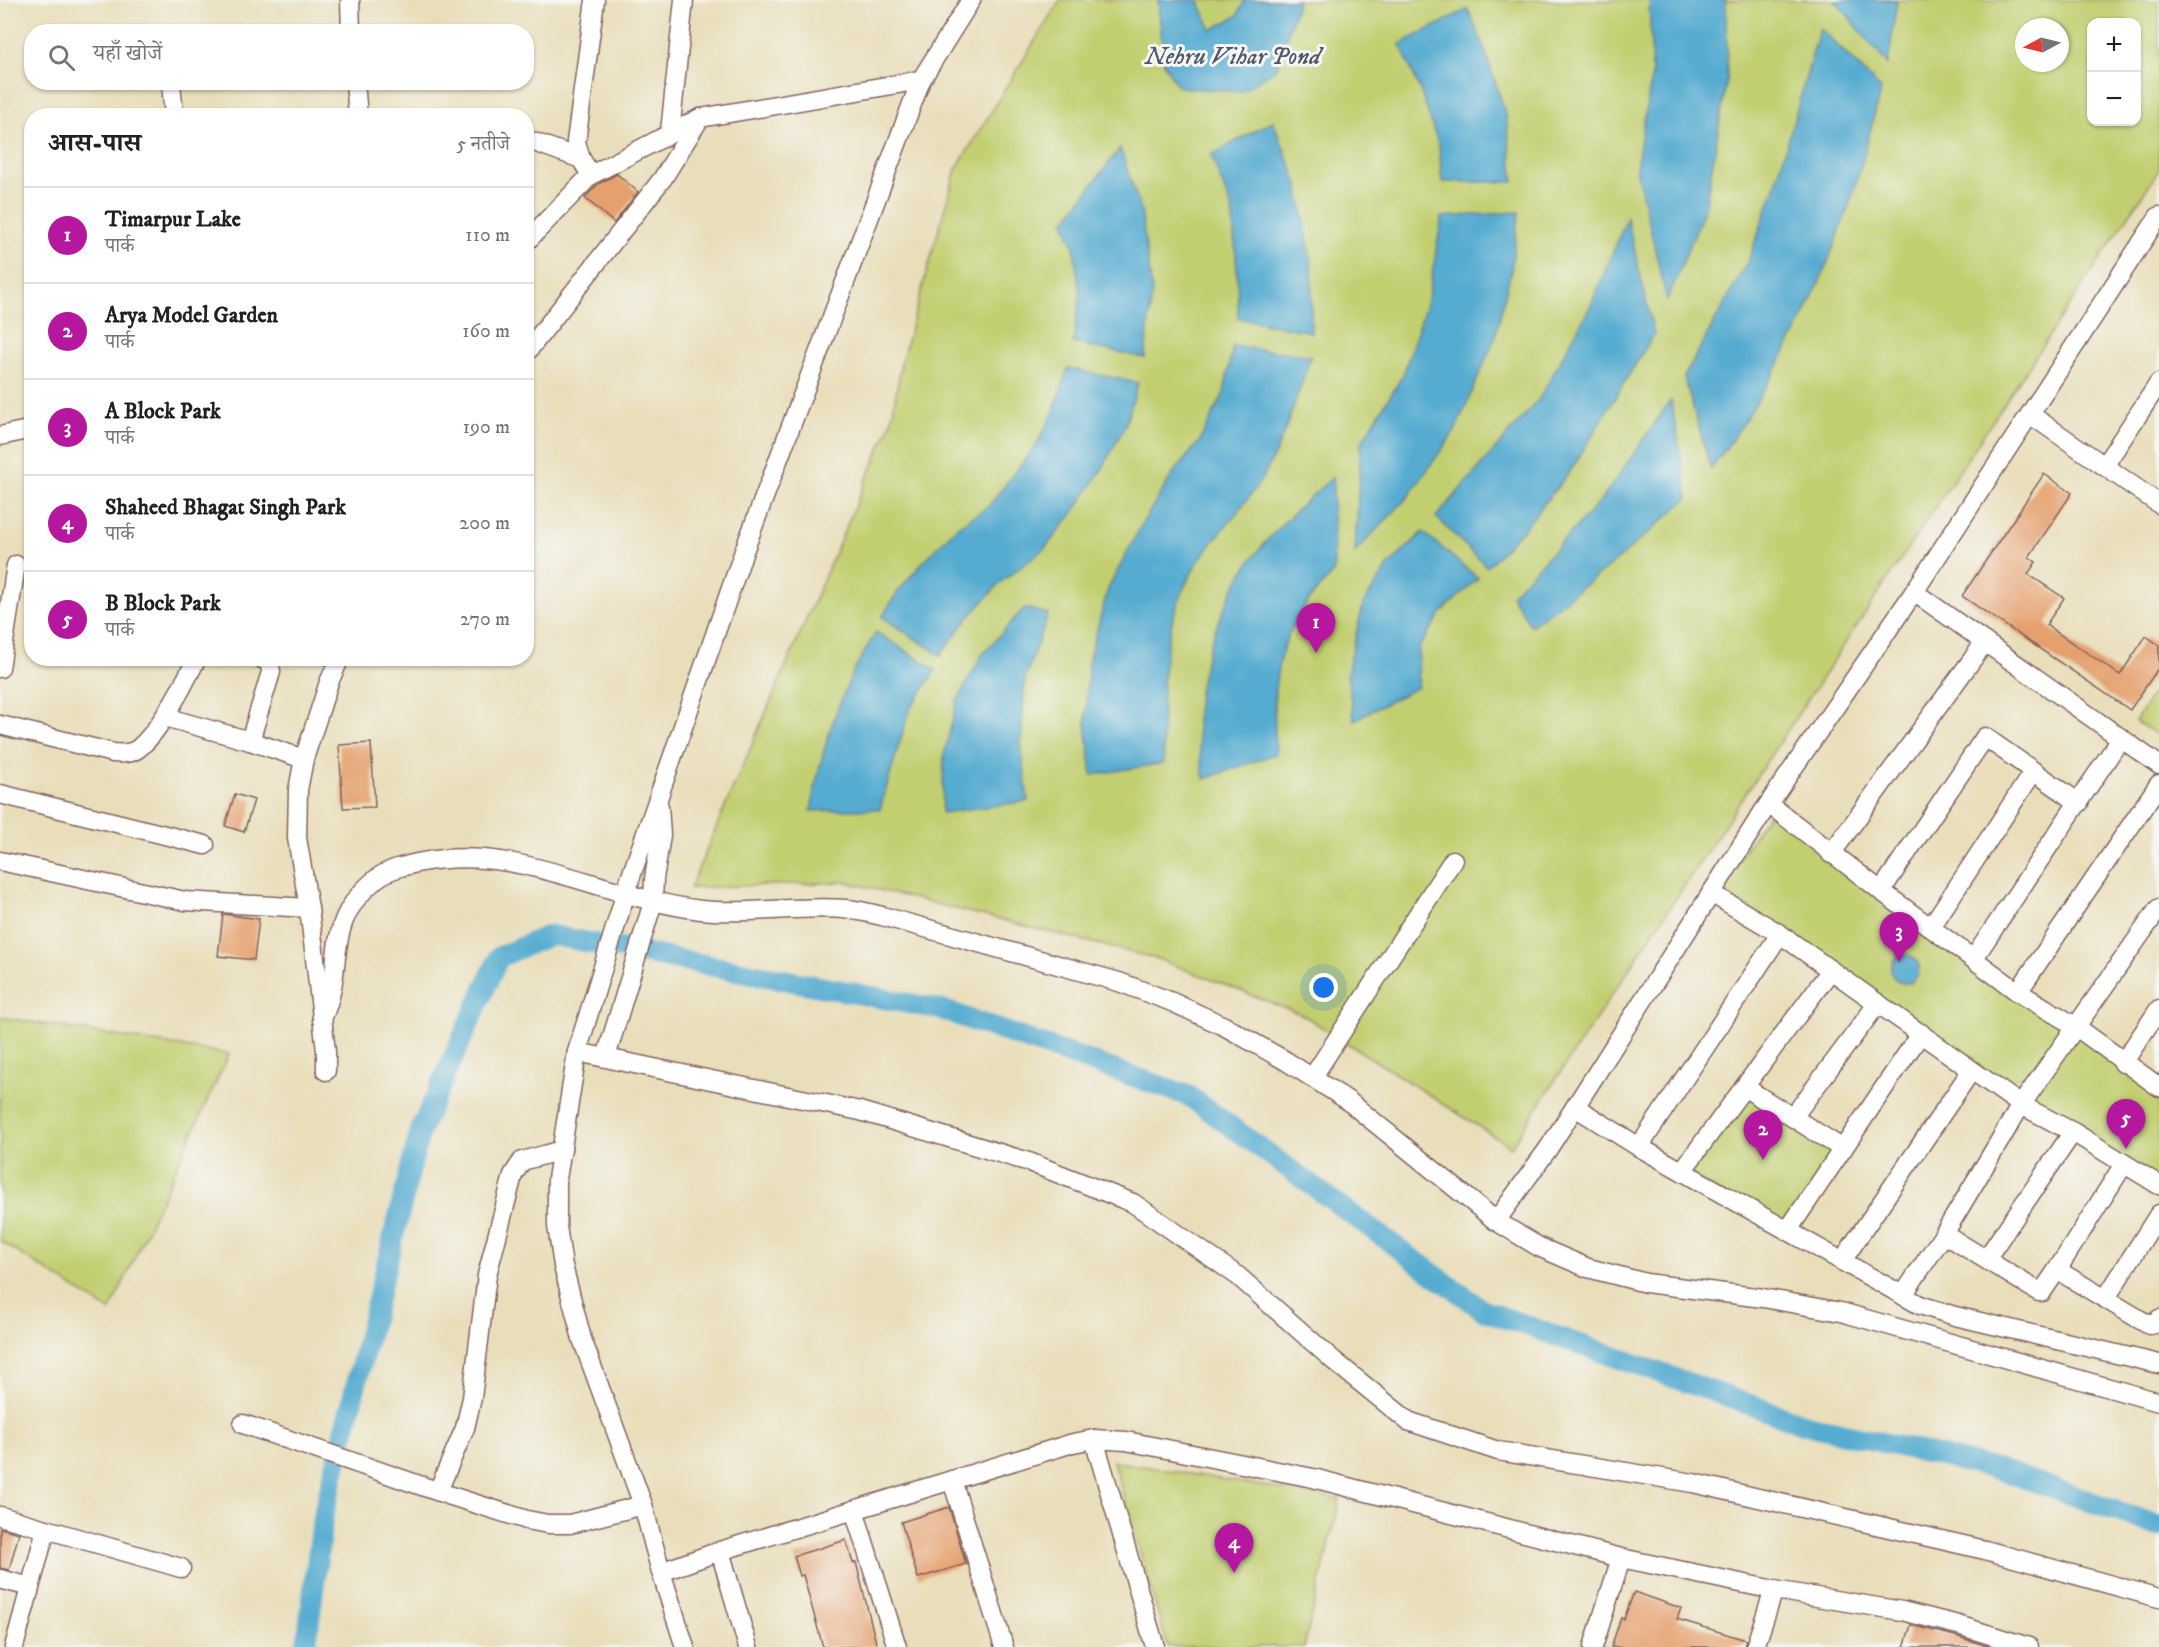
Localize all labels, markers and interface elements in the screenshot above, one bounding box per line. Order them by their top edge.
north arrow [2015,18,2069,72]
map controls [2087,18,2141,126]
button: + [2087,18,2141,72]
search box [24,24,534,90]
text: यहाँ खोजें [93,40,162,67]
icon: search [45,41,78,74]
water label: Nehru Vihar Pond [1143,42,1324,72]
button: − [2087,72,2141,126]
text: आस-पास [48,127,141,160]
text: 5 नतीजे [456,132,510,157]
text: Timarpur Lake [105,206,241,233]
text: 1 [64,223,71,248]
text: 110 m [465,223,510,248]
text: पार्क [105,234,134,259]
text: Arya Model Garden [105,302,278,329]
text: 2 [63,319,72,344]
text: 160 m [462,319,510,344]
text: पार्क [105,330,134,355]
text: A Block Park [105,398,221,425]
text: 3 [64,415,71,440]
text: 190 m [463,415,510,440]
text: पार्क [105,426,134,451]
text: Shaheed Bhagat Singh Park [105,494,346,521]
text: 4 [62,511,73,536]
text: 200 m [459,511,510,536]
text: पार्क [105,522,134,547]
text: B Block Park [105,590,221,617]
pin: 1 [1296,604,1336,653]
text: 5 [63,607,72,632]
text: 270 m [460,607,510,632]
text: पार्क [105,618,134,643]
pin: 3 [1880,912,1918,962]
your location [1309,973,1338,1002]
pin: 5 [2106,1100,2146,1149]
pin: 2 [1744,1110,1782,1160]
pin: 4 [1214,1524,1254,1573]

